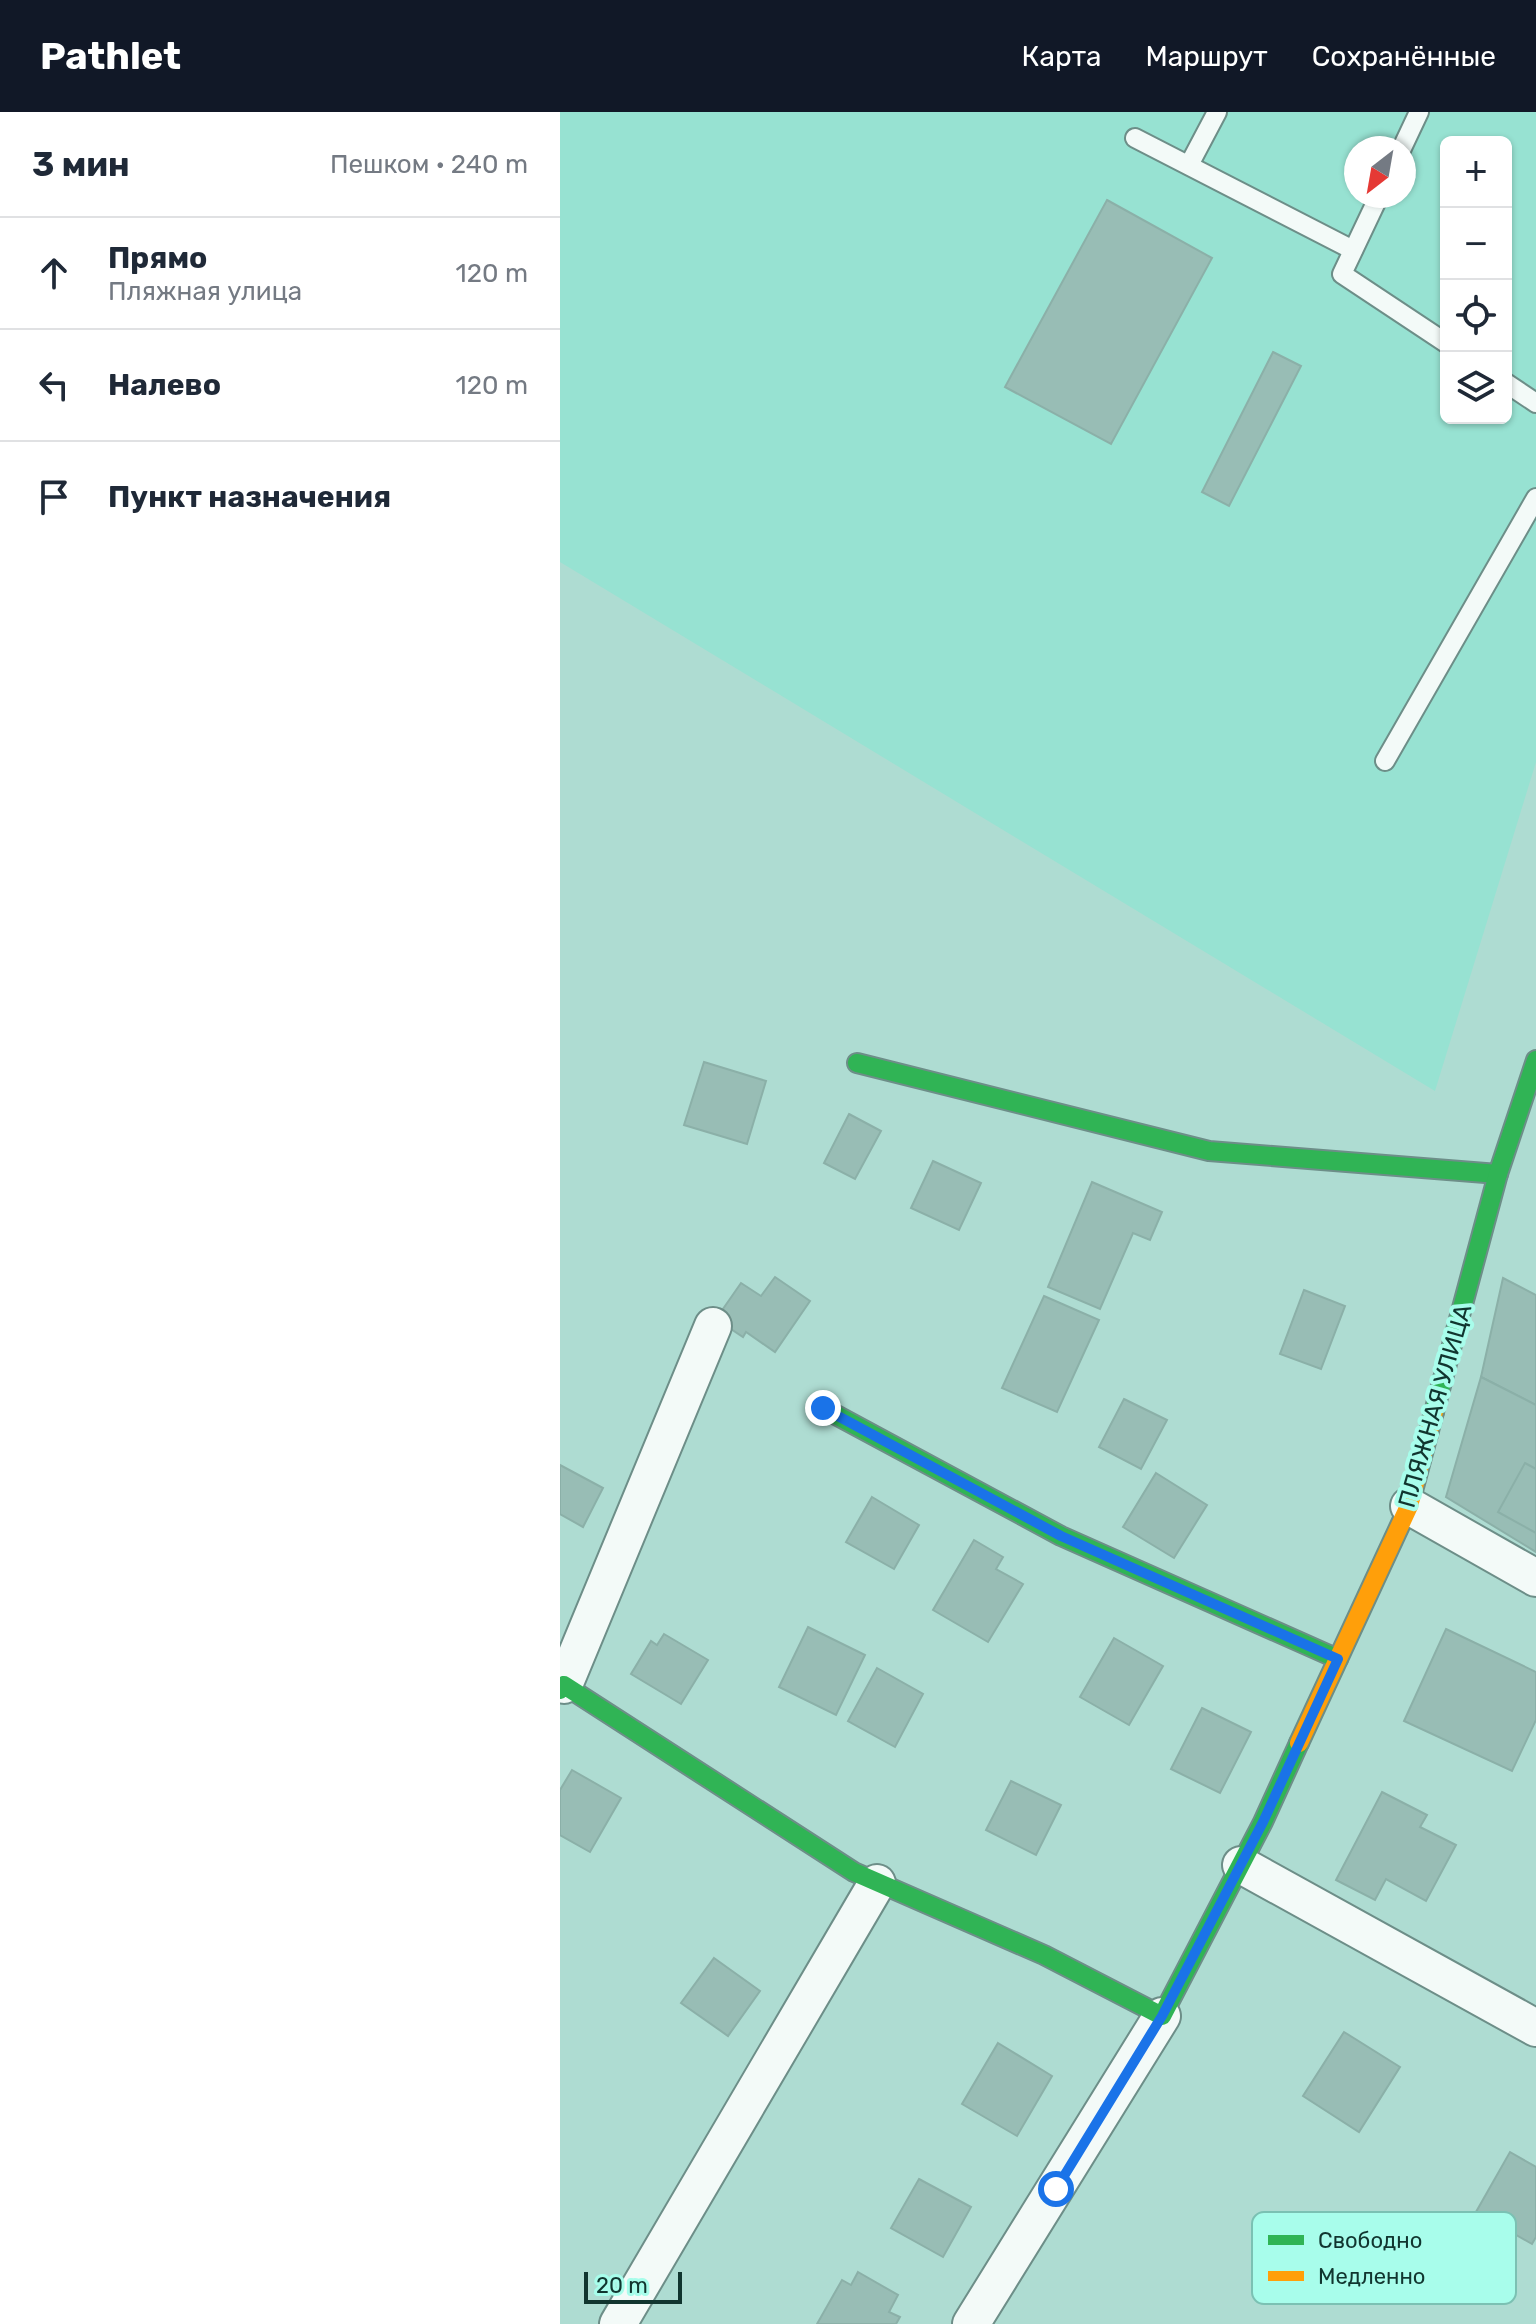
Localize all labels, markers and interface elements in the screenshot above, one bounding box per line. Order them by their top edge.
text: Pathlet [40,33,181,79]
text: Карта [1022,40,1101,73]
text: Маршрут [1145,40,1268,73]
text: Сохранённые [1312,40,1496,73]
north arrow [1344,136,1416,208]
map controls [1440,136,1512,424]
button: + [1440,136,1512,208]
text: 3 мин [32,144,130,185]
text: Пешком · 240 m [330,149,528,180]
button: − [1440,208,1512,280]
text: Прямо [108,240,207,276]
icon: ahead [32,251,76,295]
text: 120 m [456,258,528,289]
text: Пляжная улица [108,276,302,307]
button: locate [1440,280,1512,352]
button: layers [1440,352,1512,424]
icon: left [32,363,76,407]
text: Налево [108,367,221,403]
text: 120 m [456,370,528,401]
icon: arrive [32,475,76,519]
text: Пункт назначения [108,479,391,515]
street label: ПЛЯЖНАЯ УЛИЦА [1393,1301,1477,1511]
route end [805,1390,841,1426]
route start [1038,2171,1074,2207]
legend [1252,2212,1516,2304]
text: Свободно [1318,2227,1422,2254]
text: Медленно [1318,2263,1426,2290]
scale bar [584,2268,682,2304]
text: 20 m [596,2272,648,2299]

